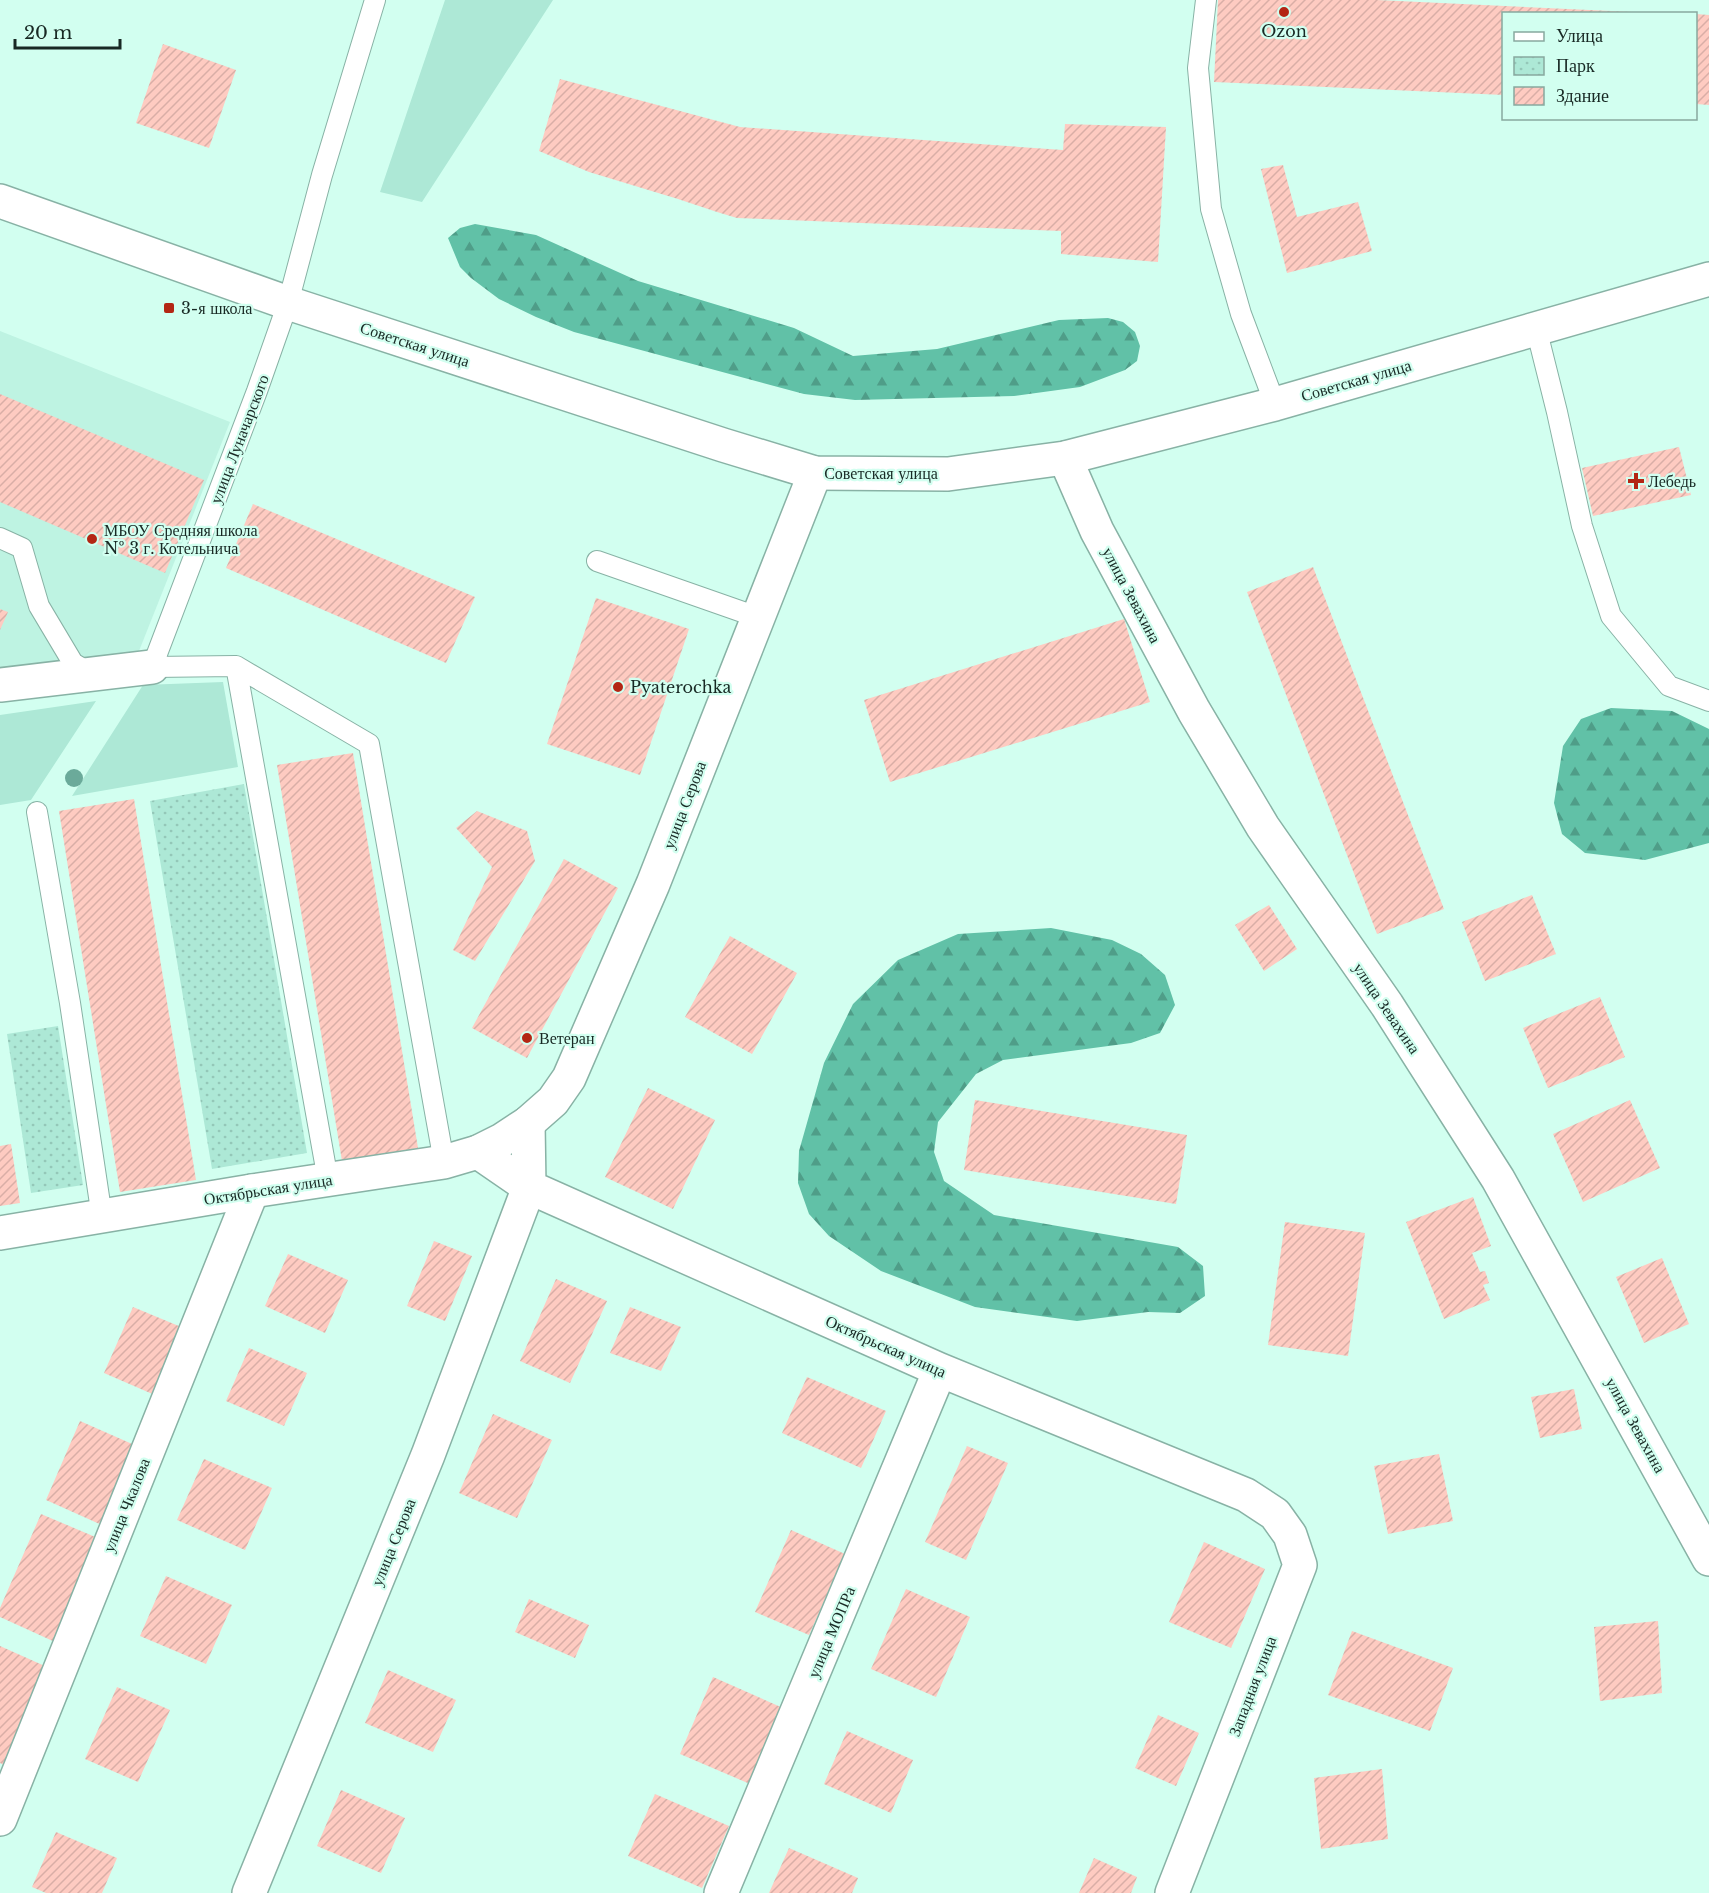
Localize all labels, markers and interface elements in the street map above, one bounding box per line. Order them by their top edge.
marker: Ozon [1277,5,1291,19]
scale bar [15,12,120,50]
legend [1502,12,1697,120]
place label: Ozon [1261,21,1307,41]
text: 20 m [24,22,72,44]
text: Улица [1556,25,1603,47]
text: Парк [1556,55,1595,77]
text: Здание [1556,85,1609,107]
place label: 3-я школа [181,298,252,318]
marker: 3-я школа [162,301,176,315]
street label: Советская улица [358,317,472,371]
street label: Советская улица [1299,355,1413,405]
street label: улица Луначарского [205,371,273,507]
street label: Советская улица [824,463,938,483]
place label: Лебедь [1648,471,1696,491]
marker: Лебедь [1629,474,1643,488]
place label: МБОУ Средняя школа № 3 г. Котельнича [104,520,258,558]
marker: МБОУ Средняя школа № 3 г. Котельнича [85,532,99,546]
street label: улица Зевахина [1098,544,1166,646]
place label: Pyaterochka [630,677,731,697]
marker: Pyaterochka [611,680,625,694]
street label: улица Серова [658,758,710,852]
street label: улица Зевахина [1349,959,1425,1057]
place label: Ветеран [539,1028,595,1048]
marker: Ветеран [520,1031,534,1045]
street label: Октябрьская улица [202,1169,334,1209]
street label: Октябрьская улица [823,1310,949,1382]
street label: улица Зевахина [1602,1374,1670,1476]
street label: улица Чкалова [98,1455,154,1555]
street label: улица Серова [366,1495,420,1589]
street label: улица МОПРа [803,1583,859,1681]
street label: Западная улица [1224,1633,1280,1739]

